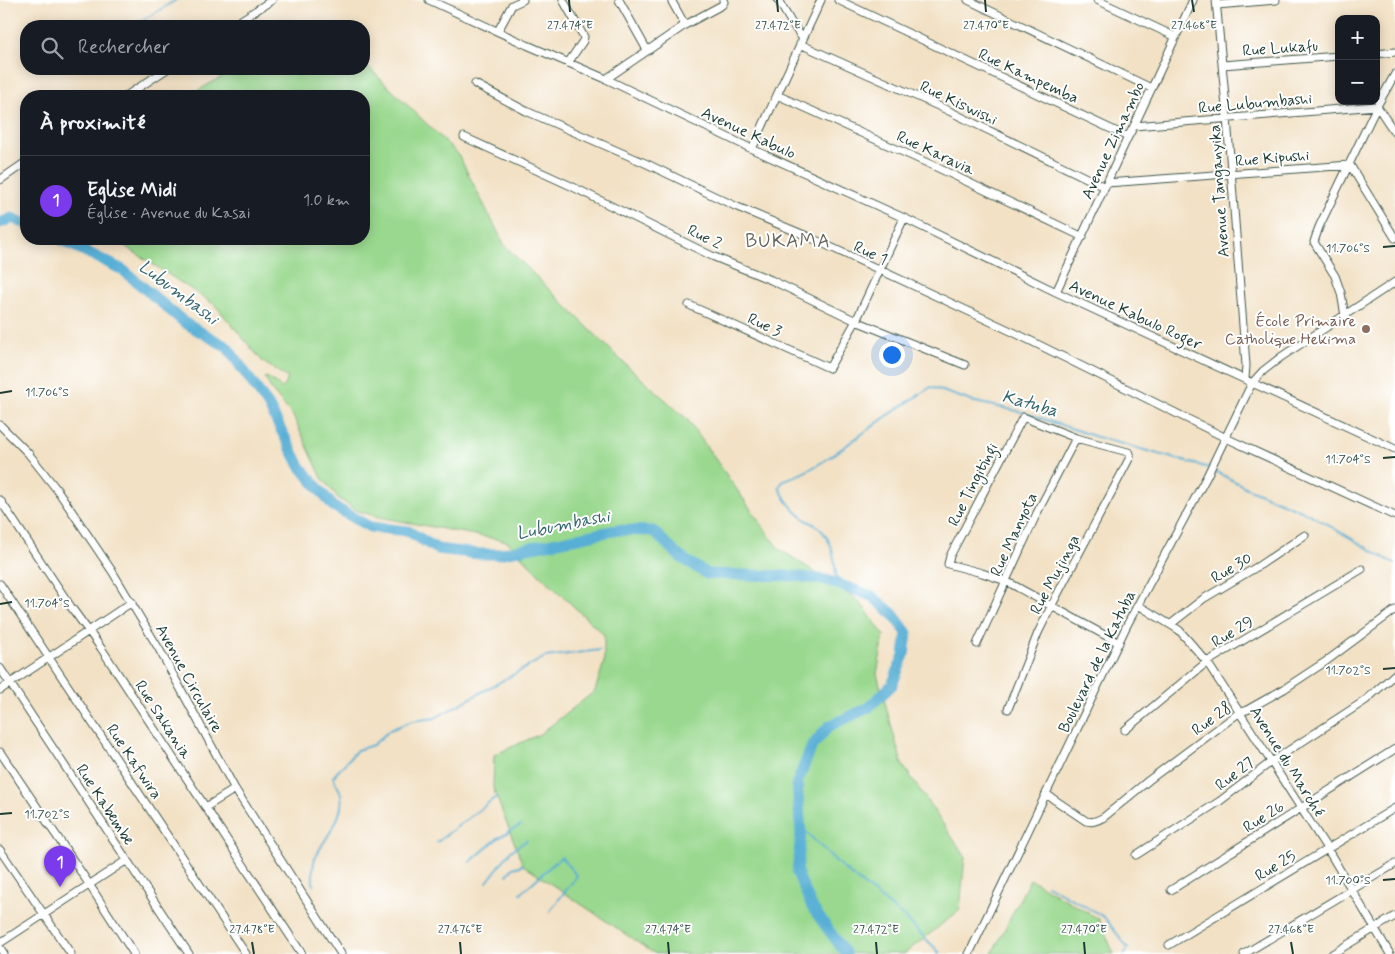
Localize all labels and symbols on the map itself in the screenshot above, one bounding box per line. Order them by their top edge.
text: 27.474°E [547,18,593,34]
text: 27.472°E [755,18,801,34]
text: 27.470°E [963,18,1009,34]
text: 27.468°E [1171,18,1217,34]
street label: Rue Lukafu [1242,35,1319,62]
street label: Rue Kampemba [975,44,1082,109]
street label: Rue Kiswishi [916,76,1001,131]
street label: Avenue Zimambo [1077,78,1150,203]
street label: Rue Lubumbashi [1197,88,1313,119]
street label: Avenue Kabulo [698,102,799,164]
street label: Avenue Tanganyika [1204,123,1236,258]
street label: Rue Karavia [893,126,978,181]
street label: Rue Kipushi [1234,145,1310,172]
street label: Rue 2 [684,220,725,255]
district label: BUKAMA [745,229,831,254]
street label: Rue 1 [850,236,891,270]
text: 11.706°S [1326,241,1370,257]
water label: Lubumbashi [133,255,225,332]
street label: Avenue Kabulo Roger [1065,275,1206,357]
street label: Rue 3 [744,308,785,342]
place label: École Primaire Catholique Hekima [1225,311,1356,350]
marker: École Primaire Catholique Hekima [1360,323,1372,335]
your location [879,342,905,368]
text: 11.706°S [25,385,69,401]
water label: Katuba [999,385,1060,423]
street label: Rue Tingitingi [943,439,1004,530]
text: 11.704°S [1325,452,1371,468]
street label: Rue Manyota [986,489,1043,580]
water label: Lubumbashi [515,504,614,546]
street label: Rue Mujinga [1025,531,1085,618]
street label: Rue 30 [1207,548,1256,589]
street label: Boulevard de la Katuba [1054,587,1141,736]
text: 11.704°S [24,596,70,612]
street label: Rue 29 [1208,612,1258,653]
street label: Avenue Circulaire [150,621,227,737]
text: 11.702°S [1325,663,1371,679]
street label: Rue Sakania [130,676,196,763]
street label: Rue 28 [1188,698,1236,741]
street label: Avenue du Marché [1244,703,1329,821]
street label: Rue Kafwira [101,720,167,804]
street label: Rue 27 [1211,752,1259,796]
street label: Rue Kabembe [71,760,139,850]
street label: Rue 26 [1239,796,1288,838]
text: 11.702°S [24,807,70,823]
pin: 1 [44,846,76,887]
street label: Rue 25 [1251,846,1300,887]
text: 11.700°S [1325,873,1371,889]
text: 27.478°E [229,922,275,938]
text: 27.476°E [438,922,482,938]
text: 27.474°E [645,922,691,938]
text: 27.472°E [853,922,899,938]
text: 27.470°E [1061,922,1107,938]
text: 27.468°E [1268,922,1314,938]

